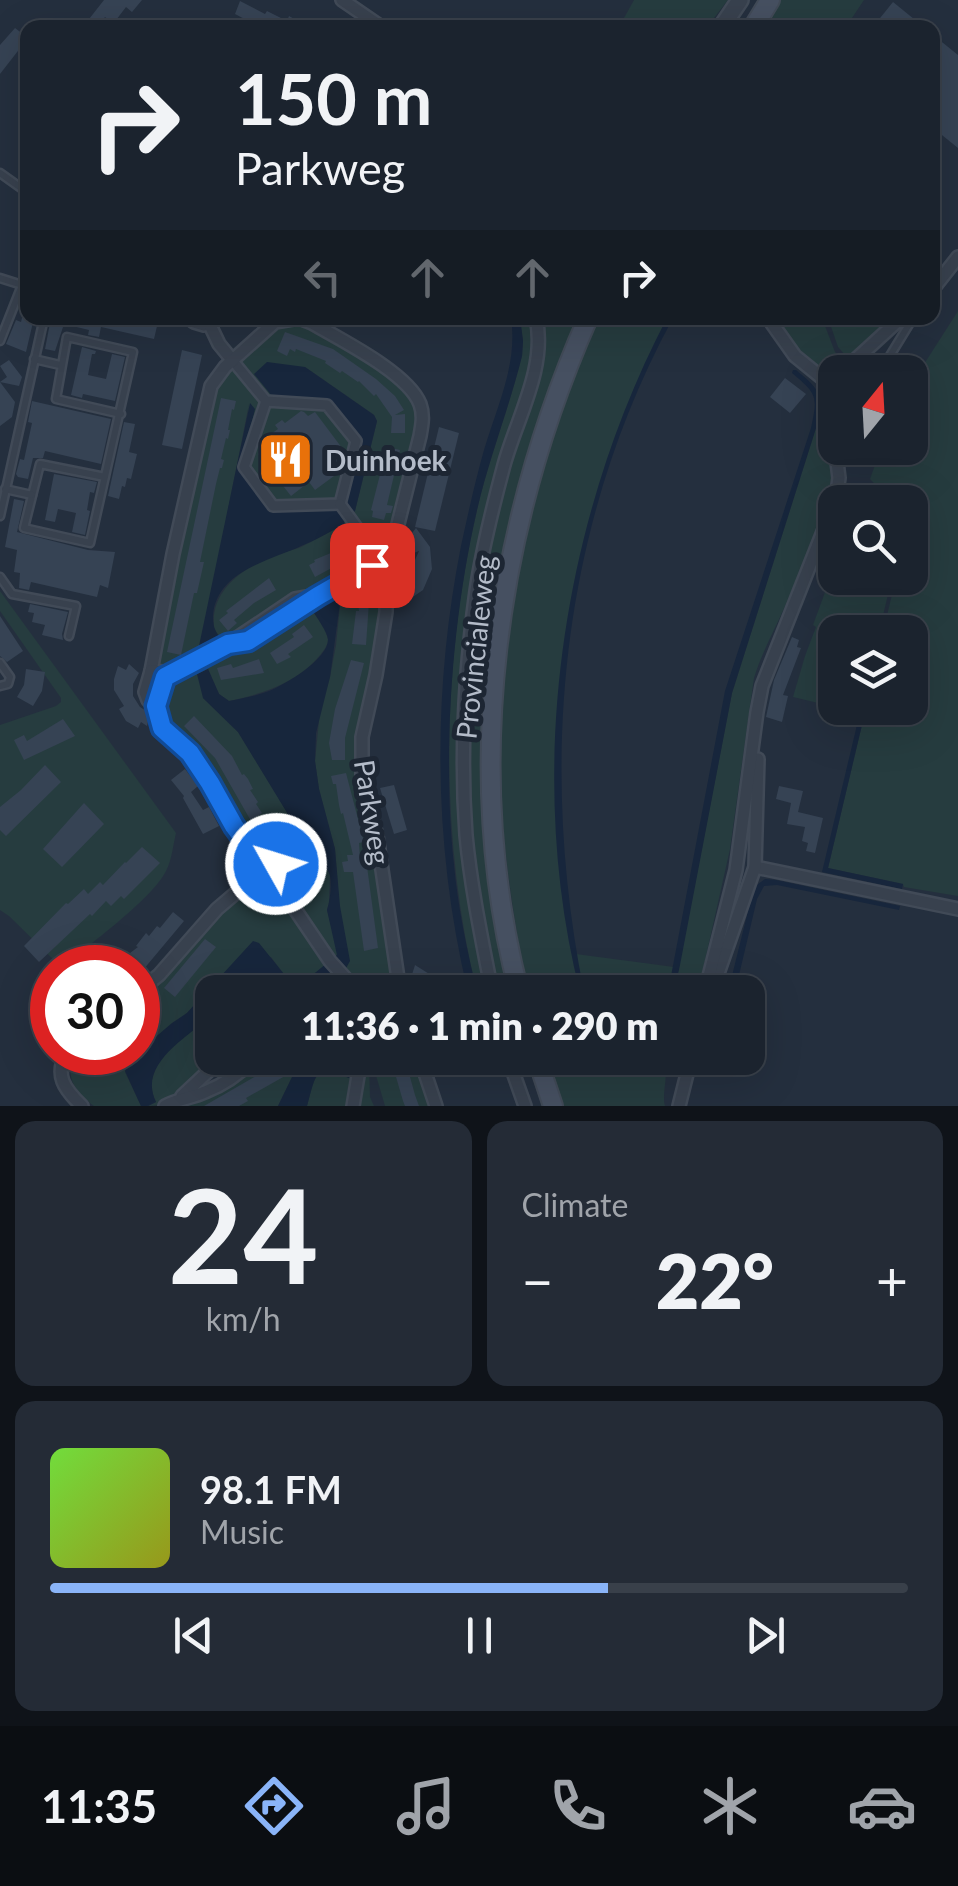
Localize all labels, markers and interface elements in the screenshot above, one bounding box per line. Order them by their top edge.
text: 150 m [235,56,432,140]
icon: right [70,60,200,190]
text: Parkweg [235,141,405,195]
icon: left [295,250,350,305]
icon: ahead [400,250,455,305]
icon: ahead [505,250,560,305]
icon: right [610,250,665,305]
north arrow [818,355,928,465]
map controls [818,355,928,725]
restaurant icon: Duinhoek [256,430,316,490]
place label: Duinhoek [325,443,447,477]
button: search [818,485,928,595]
pin [330,523,415,608]
icon: arrive [345,538,400,593]
street label: Provincialeweg [448,553,502,741]
button: layers [818,615,928,725]
street label: Parkweg [348,757,398,867]
position arrow [224,812,328,916]
speed limit sign: 30 [30,945,160,1075]
text: 11:36 · 1 min · 290 m [301,1002,659,1048]
text: 24 [168,1156,319,1312]
text: Climate [522,1185,628,1224]
text: 22° [656,1235,774,1325]
text: − [522,1247,553,1313]
text: + [876,1247,908,1313]
text: km/h [206,1299,281,1338]
text: 98.1 FM [200,1466,342,1512]
text: Music [200,1512,284,1551]
icon: previous [166,1608,221,1663]
icon: pause [452,1608,507,1663]
icon: next [738,1608,793,1663]
icon: directions [239,1771,309,1841]
icon: music [391,1771,461,1841]
icon: phone [543,1771,613,1841]
icon: climate [695,1771,765,1841]
icon: car [847,1771,917,1841]
text: 11:35 [41,1779,157,1833]

